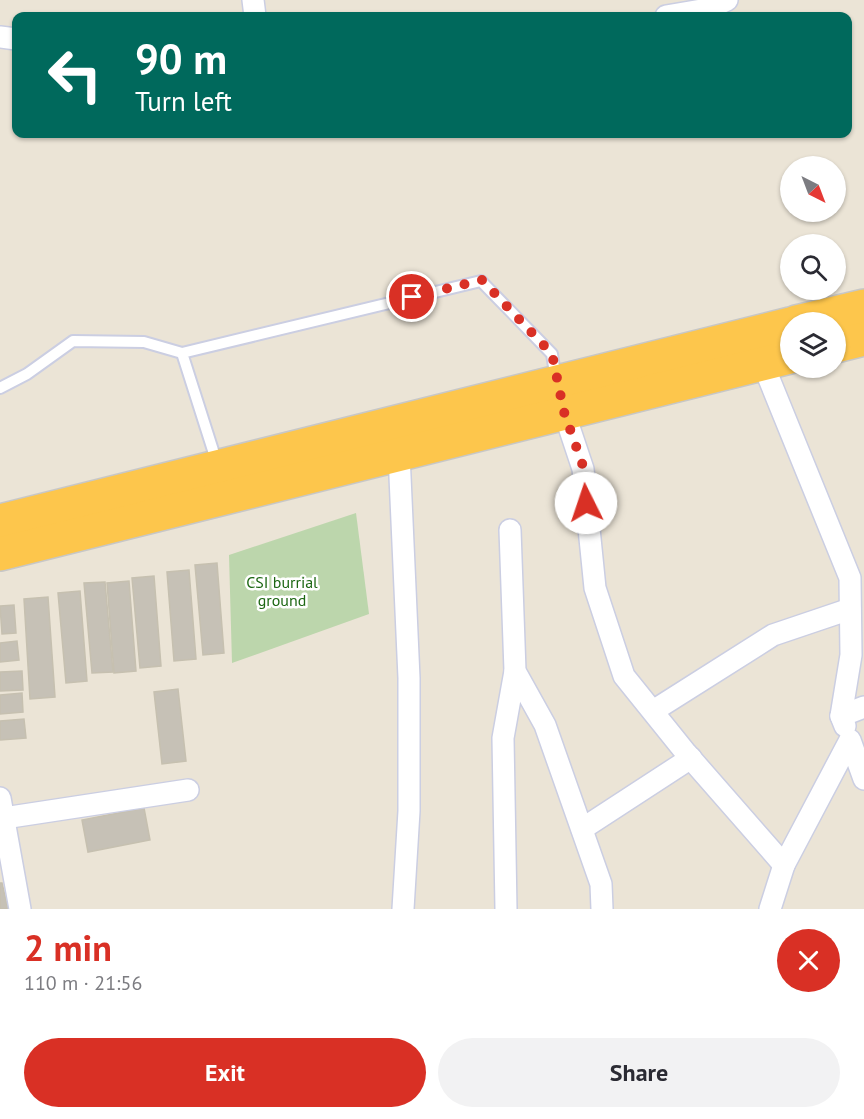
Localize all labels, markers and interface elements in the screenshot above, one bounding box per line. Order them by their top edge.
text: 90 m [135,31,227,86]
icon: left [36,36,114,114]
text: Turn left [135,84,232,118]
north arrow [780,156,846,222]
map controls [780,156,846,378]
button: search [780,234,846,300]
pin [386,271,437,322]
icon: arrive [395,280,428,313]
button: layers [780,312,846,378]
position arrow [554,471,618,535]
park label: CSI burrial ground [246,572,318,610]
text: 2 min [24,924,112,971]
button: close [777,929,840,992]
text: 110 m · 21:56 [24,970,142,996]
button: Exit [24,1038,426,1107]
button: Share [438,1038,840,1107]

